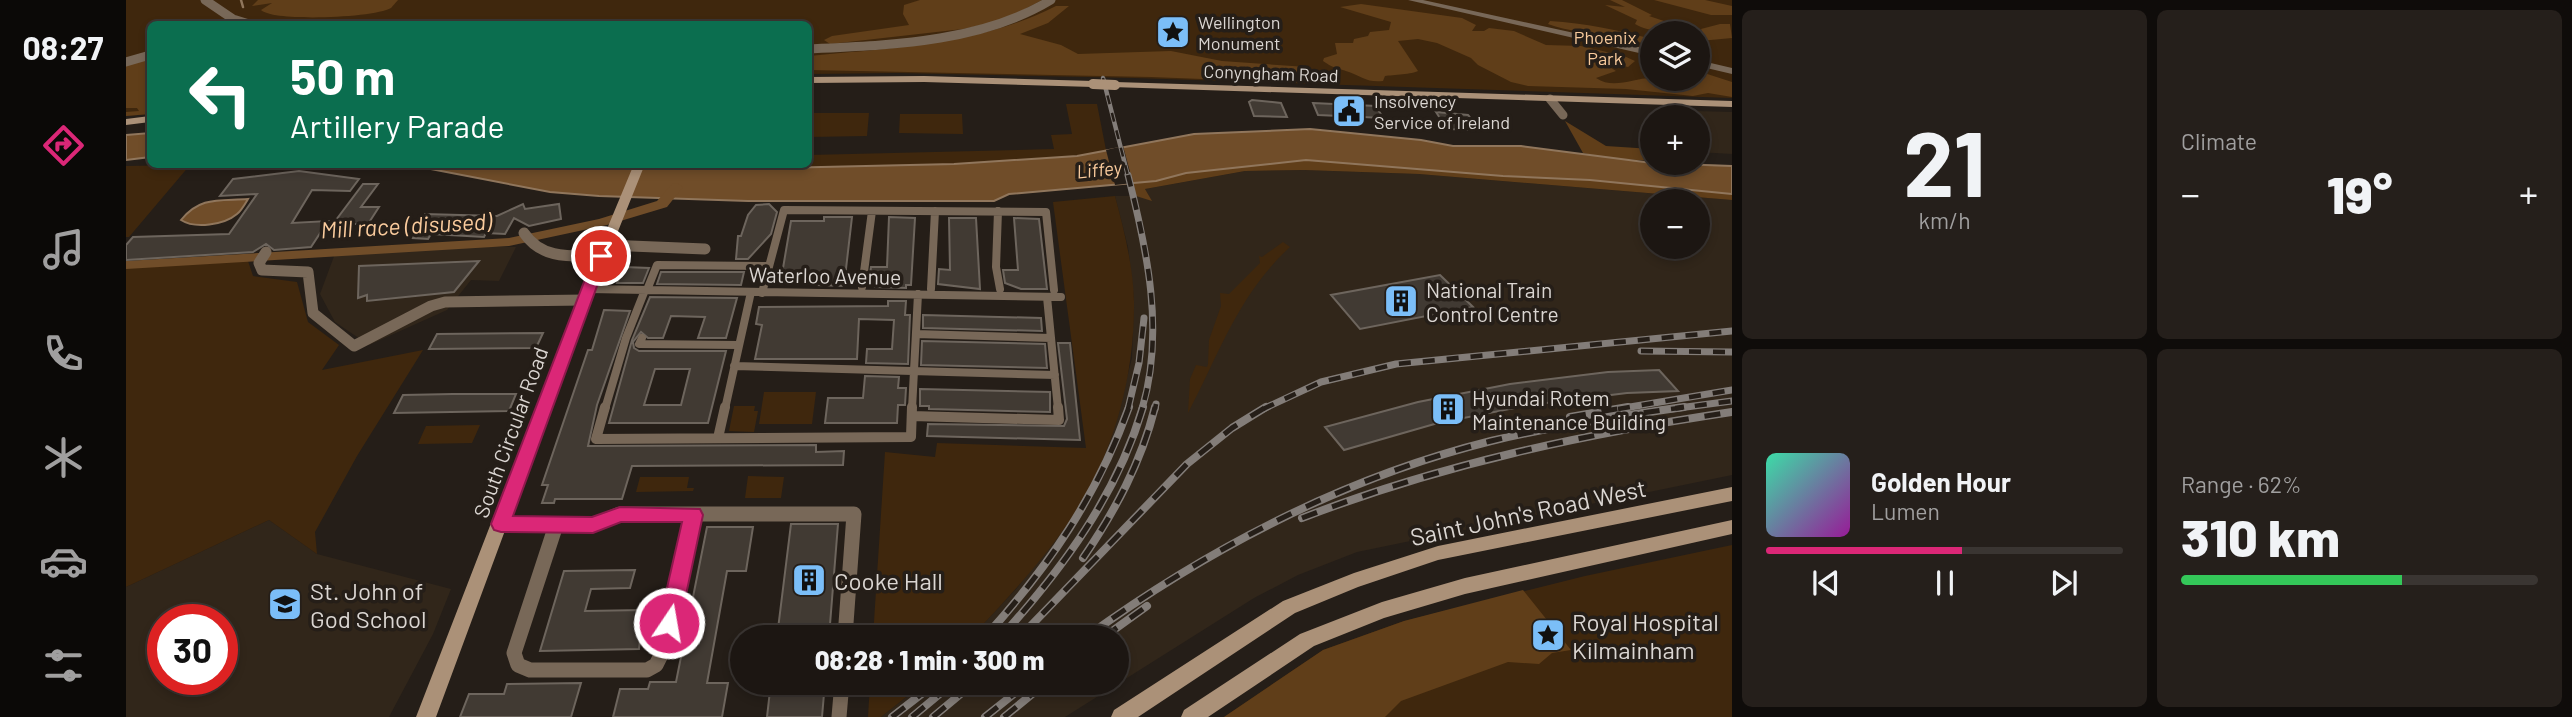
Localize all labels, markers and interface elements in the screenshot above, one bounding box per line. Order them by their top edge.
place label: Wellington Monument [1198,11,1281,54]
place icon: Wellington Monument [1154,13,1192,51]
map controls [1640,21,1710,259]
button: layers [1640,21,1710,91]
park label: Phoenix Park [1574,26,1637,69]
text: 08:27 [23,28,104,66]
text: 50 m [290,46,395,105]
icon: left [175,49,266,140]
street label: Conyngham Road [1203,60,1339,86]
place label: Insolvency Service of Ireland [1374,90,1510,133]
public building icon: Insolvency Service of Ireland [1330,92,1368,130]
button: + [1640,105,1710,175]
text: Artillery Parade [290,106,504,144]
text: 21 [1903,106,1986,215]
icon: directions [39,121,88,170]
text: Climate [2181,127,2257,155]
water label: Liffey [1075,155,1123,183]
text: 19° [2327,162,2392,224]
text: − [2181,170,2200,216]
text: + [2519,170,2538,216]
button: − [1640,189,1710,259]
water label: Mill race (disused) [320,206,493,243]
text: km/h [1918,206,1971,234]
icon: music [39,225,88,274]
pin [571,226,631,286]
icon: arrive [582,237,620,275]
street label: Waterloo Avenue [748,261,902,289]
place label: National Train Control Centre [1426,277,1559,326]
building icon: National Train Control Centre [1382,282,1420,320]
icon: phone [39,329,88,378]
street label: South Circular Road [468,343,552,521]
place label: Hyundai Rotem Maintenance Building [1472,385,1666,434]
building icon: Hyundai Rotem Maintenance Building [1429,390,1467,428]
icon: climate [39,433,88,482]
text: Golden Hour [1871,466,2011,497]
text: Range · 62% [2181,470,2302,498]
street label: Saint John's Road West [1407,473,1649,551]
text: Lumen [1871,497,1940,525]
text: 310 km [2181,505,2340,567]
icon: car [39,537,88,586]
building icon: Cooke Hall [790,561,828,599]
icon: previous [1807,564,1845,602]
icon: pause [1926,564,1964,602]
icon: next [2045,564,2083,602]
place label: Cooke Hall [834,566,943,595]
place label: St. John of God School [310,576,427,633]
school or university icon: St. John of God School [266,585,304,623]
position arrow [632,586,706,660]
speed limit sign: 30 [147,604,238,695]
place label: Royal Hospital Kilmainham [1572,607,1719,664]
place icon: Royal Hospital Kilmainham [1529,616,1567,654]
icon: filters [39,641,88,690]
text: 08:28 · 1 min · 300 m [815,644,1044,675]

